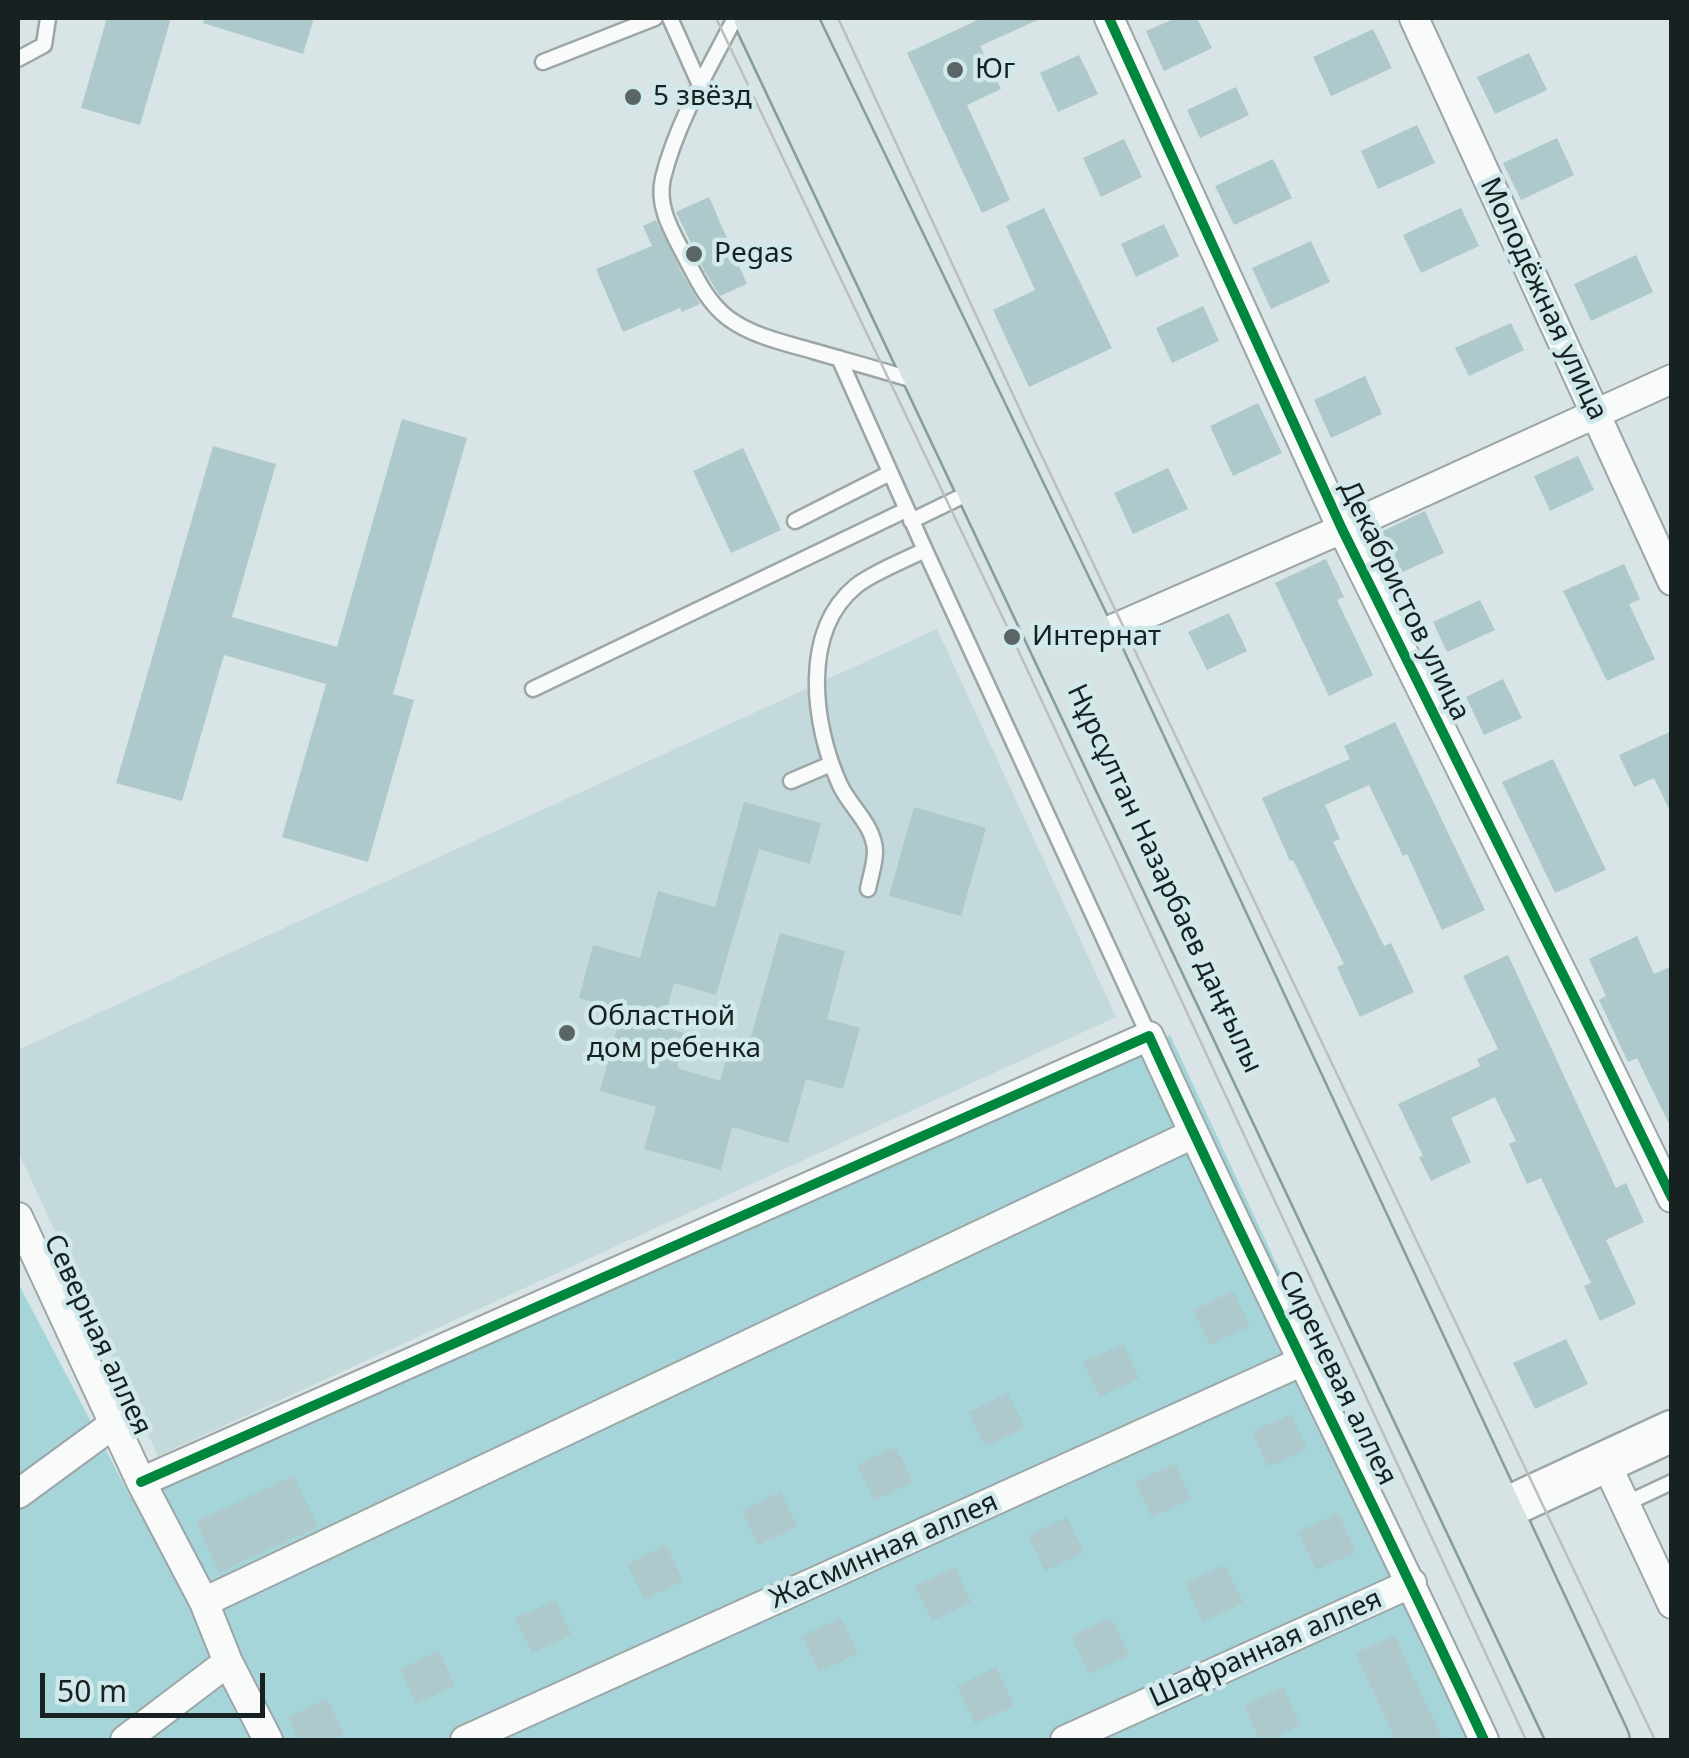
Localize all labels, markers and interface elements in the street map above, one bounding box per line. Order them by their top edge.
place label: Юг [975,53,1015,87]
marker: Юг [944,59,966,81]
place label: 5 звёзд [653,80,752,114]
marker: 5 звёзд [622,86,644,108]
street label: Молодёжная улица [1472,172,1614,426]
place label: Pegas [714,237,793,271]
marker: Pegas [683,243,705,265]
street label: Декабристов улица [1331,476,1477,726]
place label: Интернат [1032,620,1161,654]
marker: Интернат [1001,626,1023,648]
street label: Нұрсұлтан Назарбаев даңғылы [1059,679,1269,1079]
place label: Областной дом ребенка [587,1000,761,1066]
marker: Областной дом ребенка [556,1022,578,1044]
street label: Северная аллея [36,1229,158,1441]
street label: Сиреневая аллея [1270,1265,1404,1491]
street label: Жасминная аллея [765,1486,1003,1616]
street label: Шафранная аллея [1145,1583,1387,1715]
scale bar [45,1653,270,1715]
text: 50 m [57,1670,127,1711]

